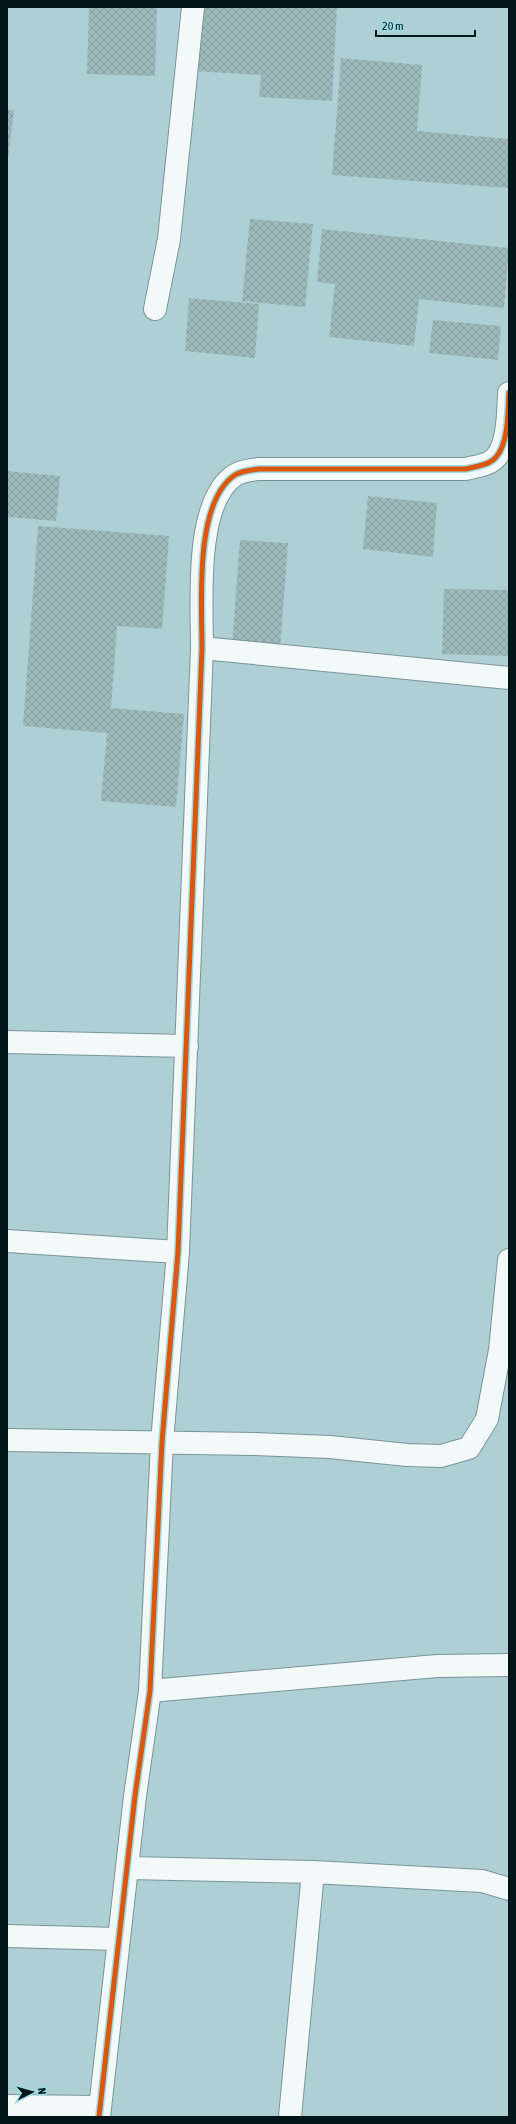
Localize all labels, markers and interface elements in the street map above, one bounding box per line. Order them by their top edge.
scale bar [376,12,475,38]
text: 20 m [382,19,404,33]
north arrow [12,2072,52,2112]
text: N [36,2087,48,2095]

